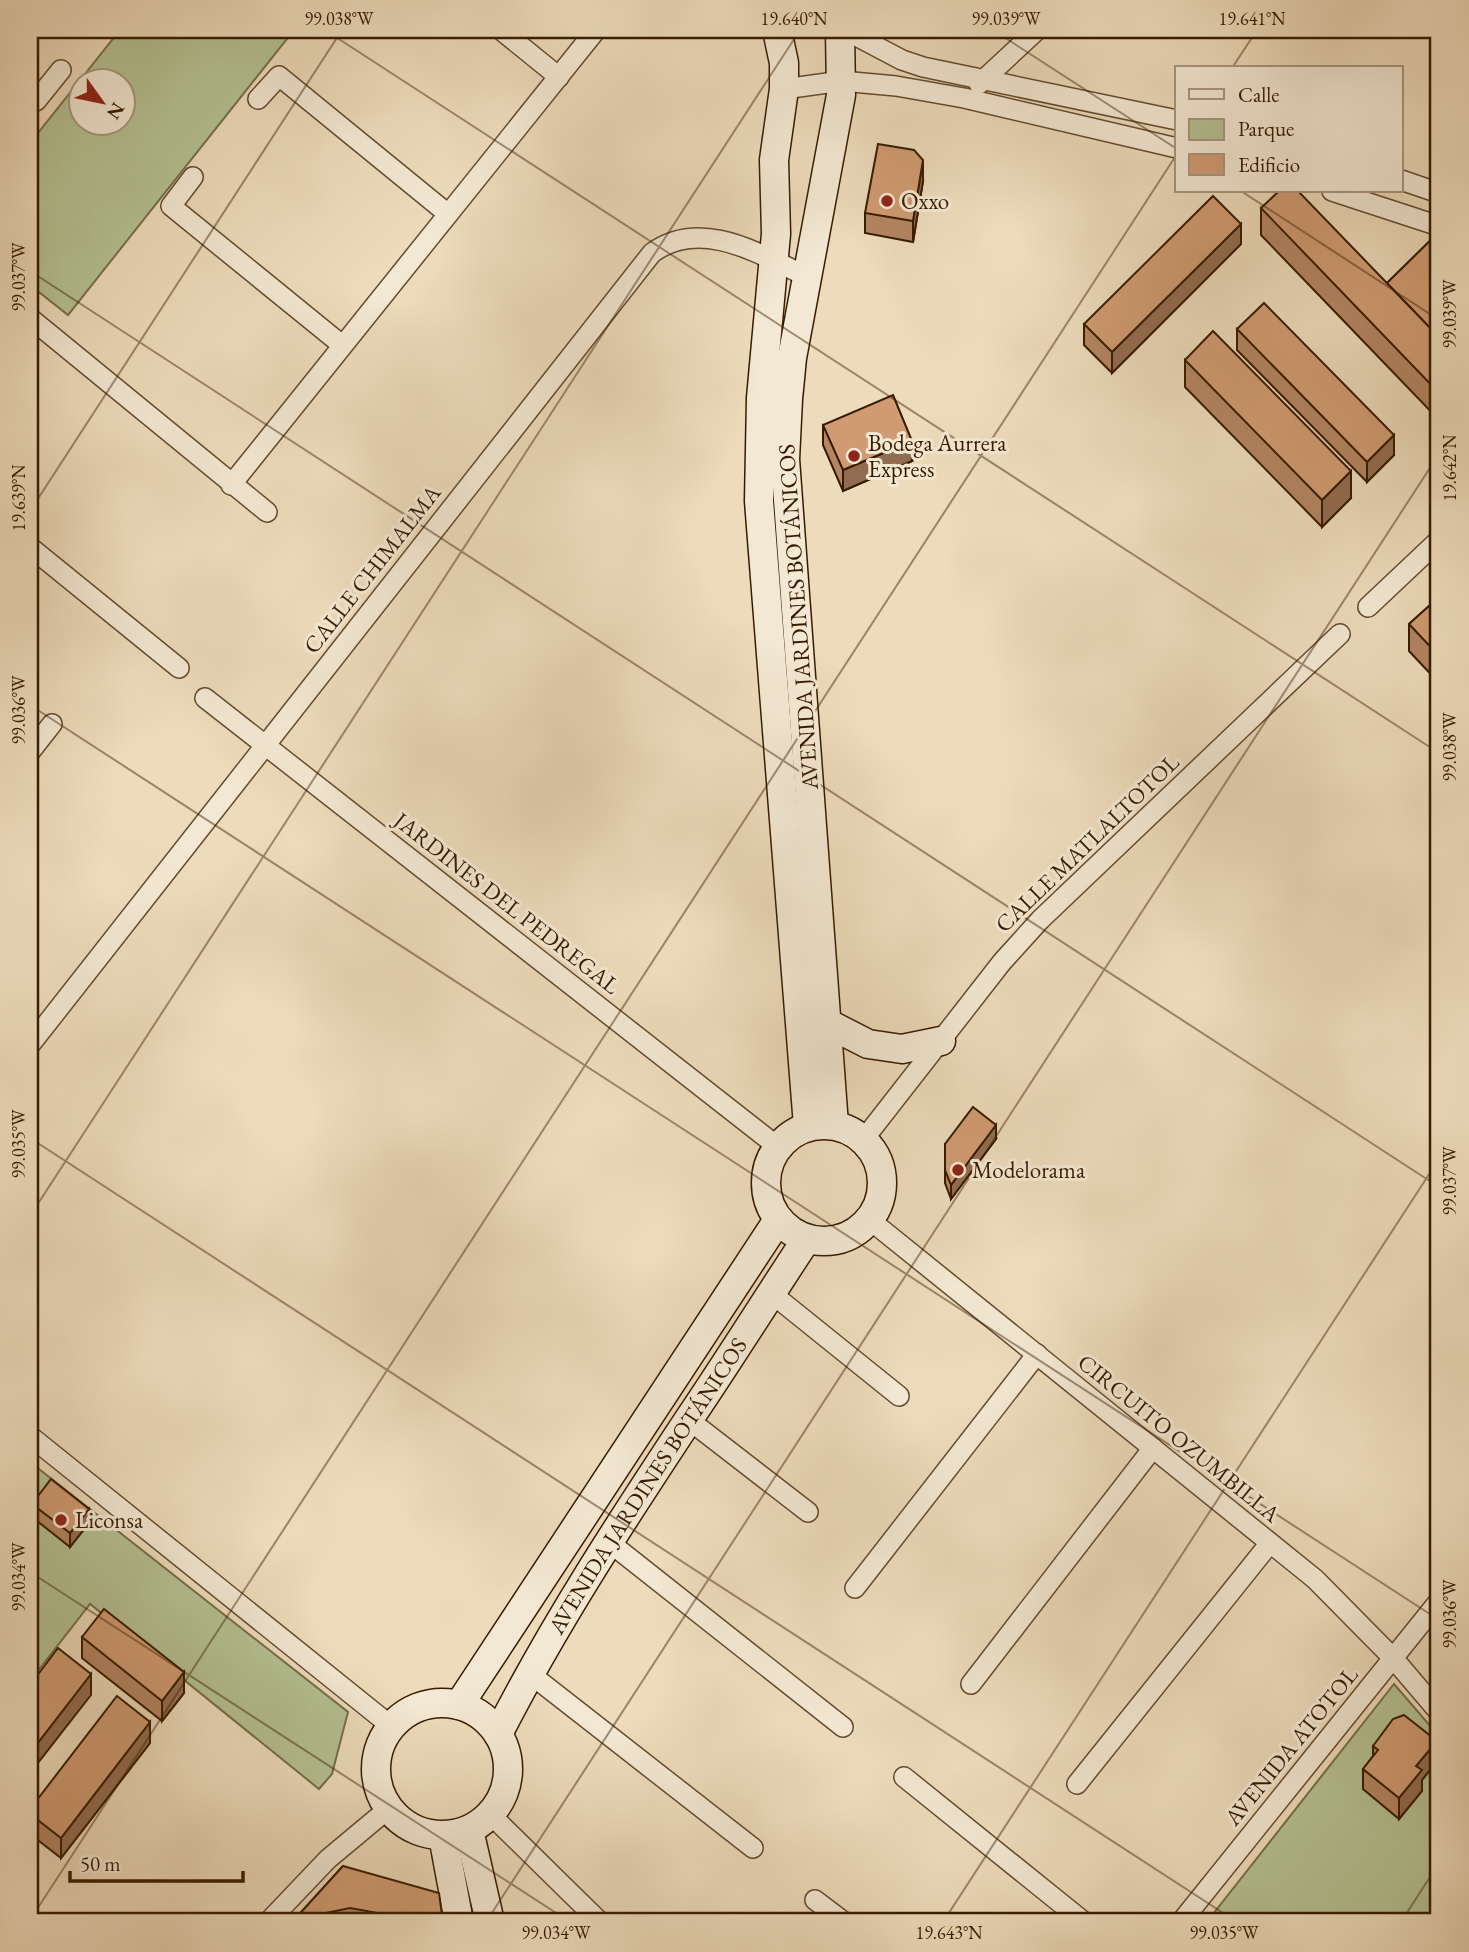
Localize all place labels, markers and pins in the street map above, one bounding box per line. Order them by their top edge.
place label: Oxxo [901,186,949,216]
marker: Oxxo [879,193,895,209]
place label: Bodega Aurrera Express [868,428,1007,484]
marker: Bodega Aurrera Express [846,448,862,464]
place label: Modelorama [972,1155,1086,1185]
marker: Modelorama [950,1162,966,1178]
place label: Liconsa [75,1505,144,1535]
marker: Liconsa [53,1512,69,1528]

